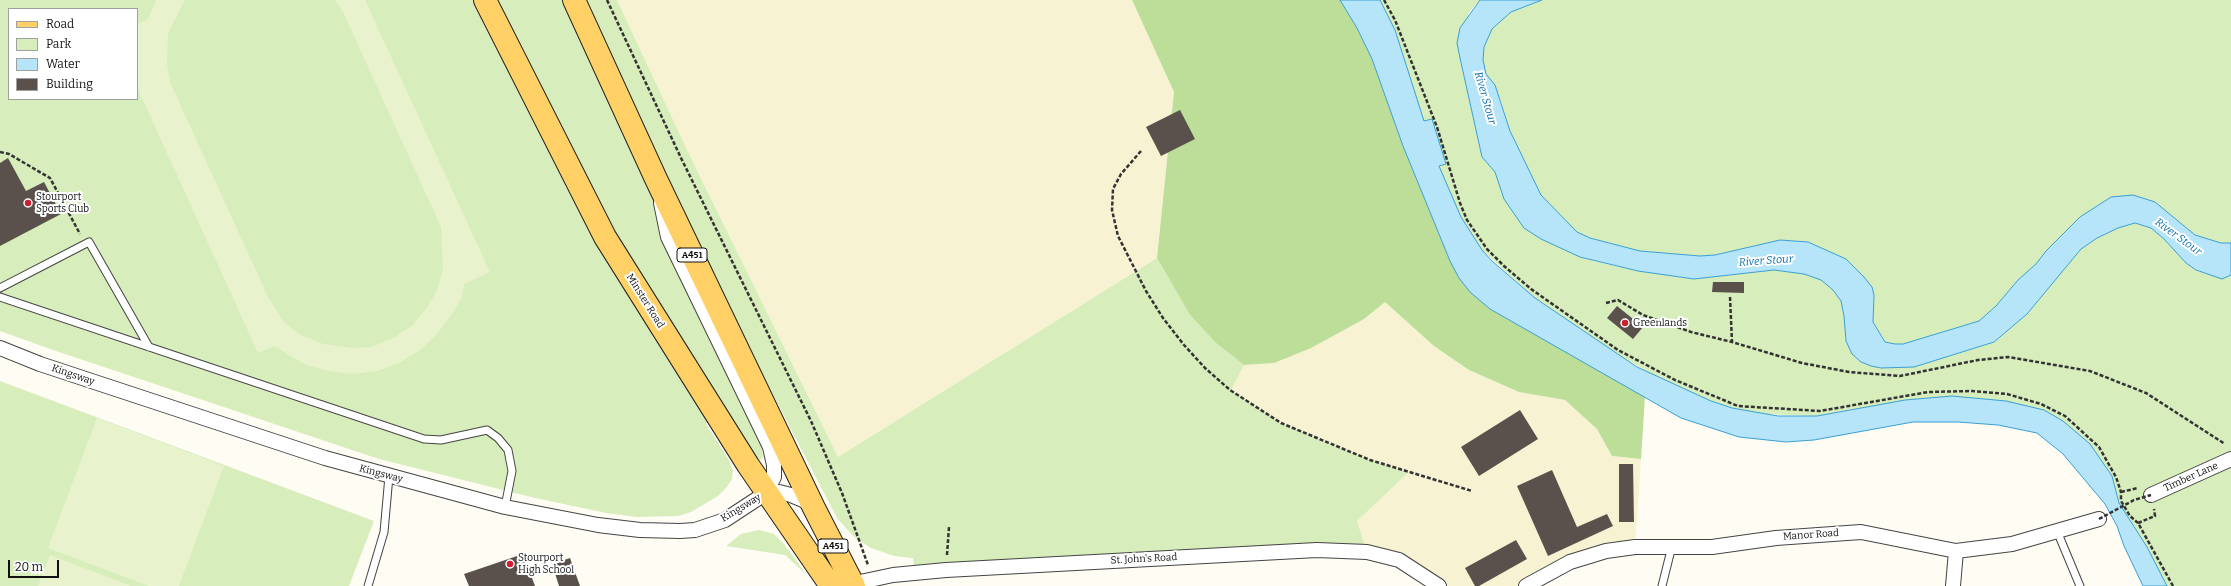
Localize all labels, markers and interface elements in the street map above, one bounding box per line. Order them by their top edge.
legend [8,8,138,100]
text: Road [46,17,74,31]
text: Park [46,37,71,51]
text: Water [46,57,80,71]
water label: River Stour [1471,70,1499,126]
text: Building [46,77,93,91]
place label: Stourport Sports Club [36,191,89,214]
marker: Stourport Sports Club [23,198,33,208]
water label: River Stour [2152,216,2204,258]
road number: A451 [677,248,707,262]
water label: River Stour [1738,253,1794,269]
street label: Minster Road [624,272,666,330]
place label: Greenlands [1633,317,1687,329]
marker: Greenlands [1620,318,1630,328]
street label: Kingsway [50,362,96,388]
street label: Timber Lane [2162,460,2220,494]
street label: Kingsway [358,462,404,486]
street label: Kingsway [719,491,763,525]
street label: Manor Road [1783,527,1839,543]
road number: A451 [818,539,848,553]
street label: St. John's Road [1110,551,1178,567]
scale bar [10,552,61,578]
place label: Stourport High School [518,552,574,576]
marker: Stourport High School [505,559,515,569]
text: 20 m [15,560,43,574]

